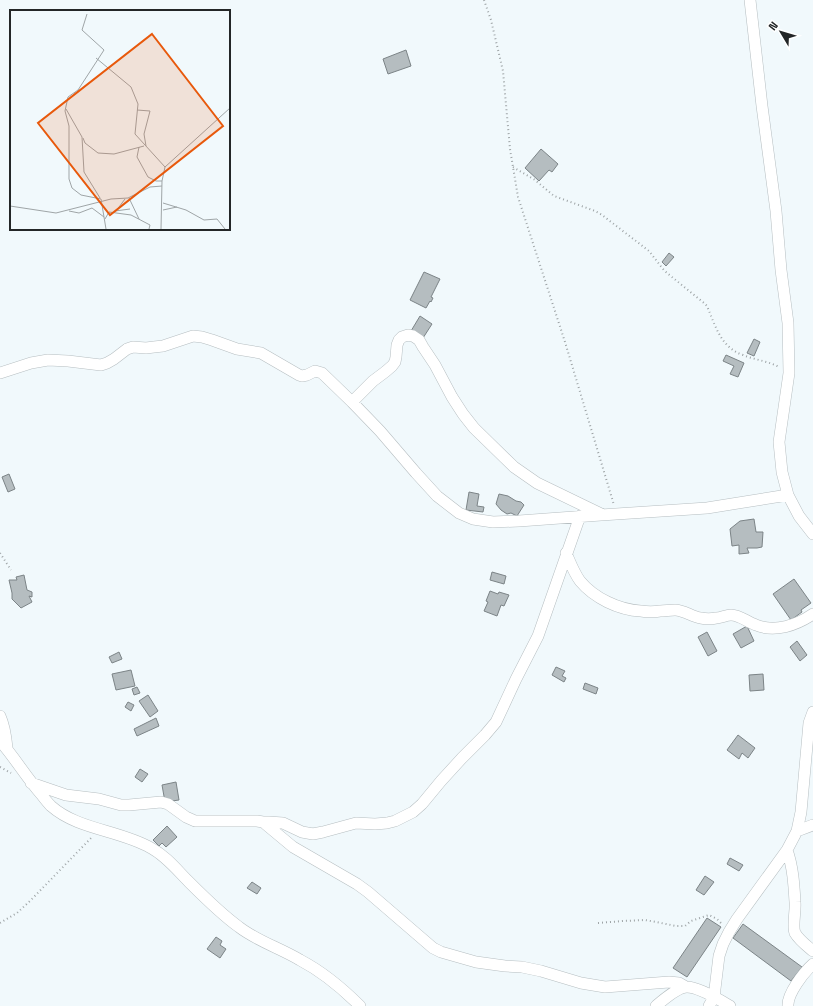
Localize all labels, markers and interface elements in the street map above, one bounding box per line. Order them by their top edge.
inset map [10,10,230,230]
north arrow [761,12,801,52]
text: N [765,19,781,33]

